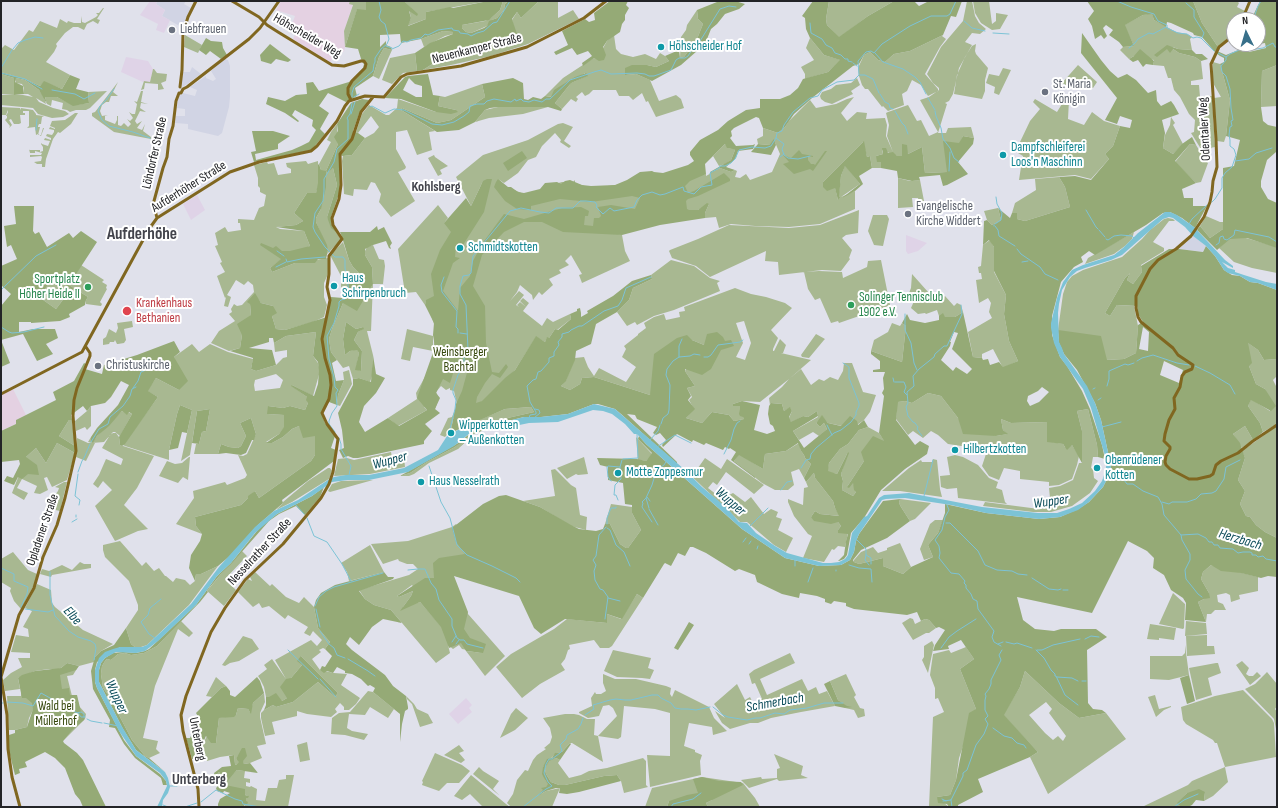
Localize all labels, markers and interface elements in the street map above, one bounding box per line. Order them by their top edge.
street label: Höhscheider Weg [270,10,344,62]
north arrow [1226,12,1266,52]
text: N [1242,14,1248,27]
place label: Liebfrauen [180,22,226,38]
marker: Liebfrauen [167,25,177,35]
street label: Neuenkamper Straße [431,30,523,68]
place label: Höhscheider Hof [669,39,742,55]
marker: Höhscheider Hof [656,42,666,52]
place label: St. Maria Königin [1053,77,1091,108]
marker: St. Maria Königin [1040,87,1050,97]
street label: Odentaler Weg [1196,97,1214,161]
street label: Löhdorfer Straße [139,115,171,191]
place label: Dampfschleiferei Loos'n Maschinn [1011,140,1085,171]
marker: Dampfschleiferei Loos'n Maschinn [998,150,1008,160]
street label: Aufderhöher Straße [149,158,229,216]
district label: Kohlsberg [411,179,461,195]
place label: Evangelische Kirche Widdert [916,199,981,230]
marker: Evangelische Kirche Widdert [903,209,913,219]
district label: Aufderhöhe [107,225,177,245]
place label: Schmidtskotten [468,240,538,256]
marker: Schmidtskotten [455,243,465,253]
place label: Haus Schirpenbruch [342,271,406,302]
place label: Sportplatz Höher Heide II [19,272,80,303]
marker: Haus Schirpenbruch [329,281,339,291]
marker: Sportplatz Höher Heide II [83,282,93,292]
place label: Solinger Tennisclub 1902 e.V. [859,290,943,321]
place label: Krankenhaus Bethanien [136,296,192,327]
marker: Solinger Tennisclub 1902 e.V. [846,300,856,310]
marker: Krankenhaus Bethanien [121,305,133,317]
park label: Weinsberger Bachtal [433,345,487,376]
place label: Christuskirche [106,358,170,374]
marker: Christuskirche [93,361,103,371]
place label: Wipperkotten – Außenkotten [459,418,524,449]
marker: Wipperkotten – Außenkotten [446,428,456,438]
place label: Hilbertzkotten [963,442,1026,458]
marker: Hilbertzkotten [950,445,960,455]
water label: Wupper [371,448,409,474]
place label: Obenrüdener Kotten [1105,453,1162,484]
marker: Obenrüdener Kotten [1092,463,1102,473]
place label: Motte Zoppesmur [626,465,703,481]
marker: Motte Zoppesmur [613,468,623,478]
place label: Haus Nesselrath [429,474,500,490]
marker: Haus Nesselrath [416,477,426,487]
water label: Wupper [711,484,749,520]
water label: Wupper [1032,491,1070,513]
street label: Opladener Straße [23,492,63,568]
street label: Nesselrather Straße [225,515,295,589]
water label: Herzbach [1217,526,1263,554]
water label: Elbe [59,603,85,629]
water label: Wupper [101,678,131,716]
water label: Schmerbach [745,690,805,716]
park label: Wald bei Müllerhof [35,699,77,730]
street label: Unterberg [185,716,209,762]
district label: Unterberg [172,771,226,789]

